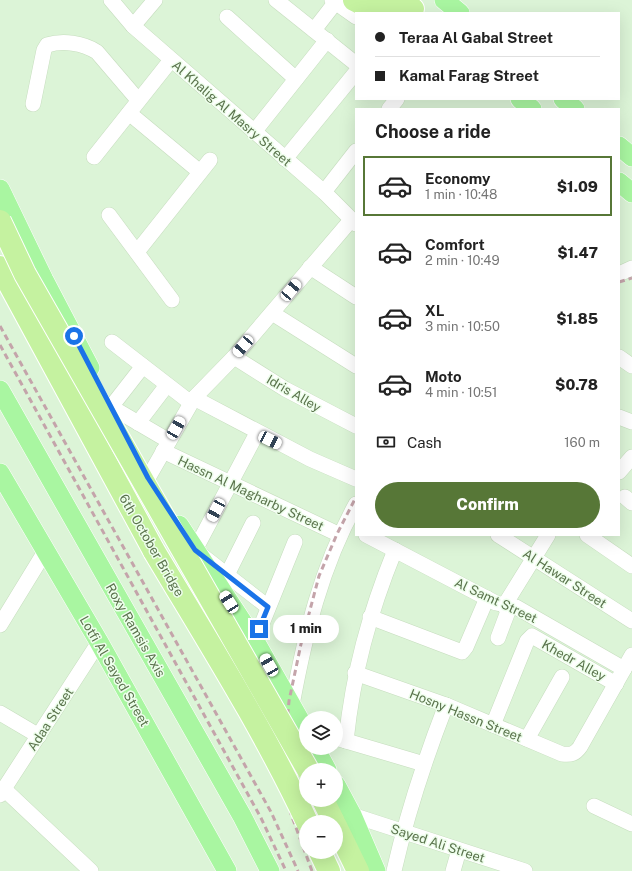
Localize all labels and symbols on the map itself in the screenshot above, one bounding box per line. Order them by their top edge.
street label: Al Khalig Al Masry Street [169,58,294,169]
car [279,277,303,303]
route start [65,327,83,345]
car [231,333,255,359]
street label: Idris Alley [264,372,324,415]
car [165,415,187,441]
car [257,429,283,451]
street label: Hassn Al Magharby Street [175,453,326,534]
street label: 6th October Bridge [116,491,187,599]
car [205,497,227,523]
street label: Al Hawar Street [520,546,609,611]
street label: Al Samt Street [452,575,539,626]
street label: Roxy Ramsis Axis [103,581,168,680]
car [217,589,241,615]
street label: Lotfi Al Sayed Street [77,613,152,729]
callout: 1 min [273,615,339,643]
route end [250,620,268,638]
street label: Khedr Alley [539,637,608,684]
car [258,652,280,678]
street label: Adaa Street [24,685,76,754]
street label: Hosny Hassn Street [407,686,524,745]
street label: Sayed Ali Street [389,821,487,866]

